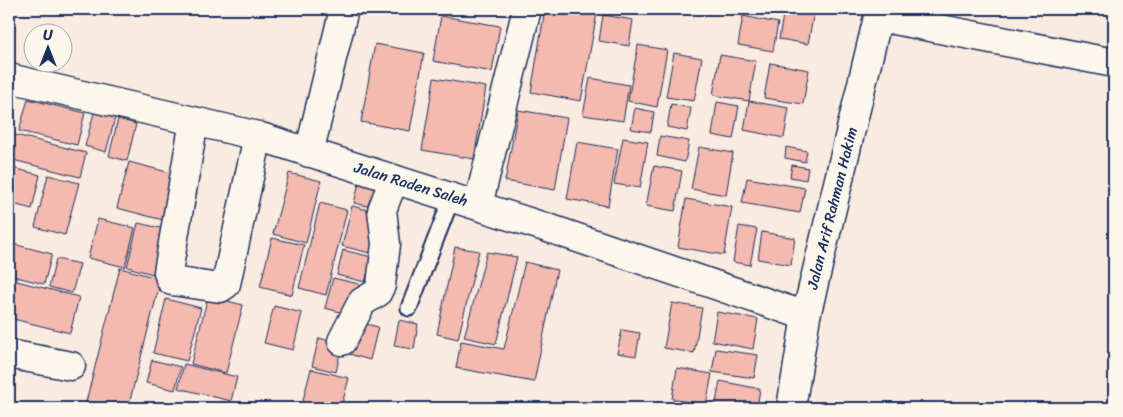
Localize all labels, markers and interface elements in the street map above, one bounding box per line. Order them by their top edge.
north arrow [22,22,72,72]
text: U [43,23,53,48]
street label: Jalan Arif Rahman Hakim [799,124,865,293]
street label: Jalan Raden Saleh [350,154,471,214]

